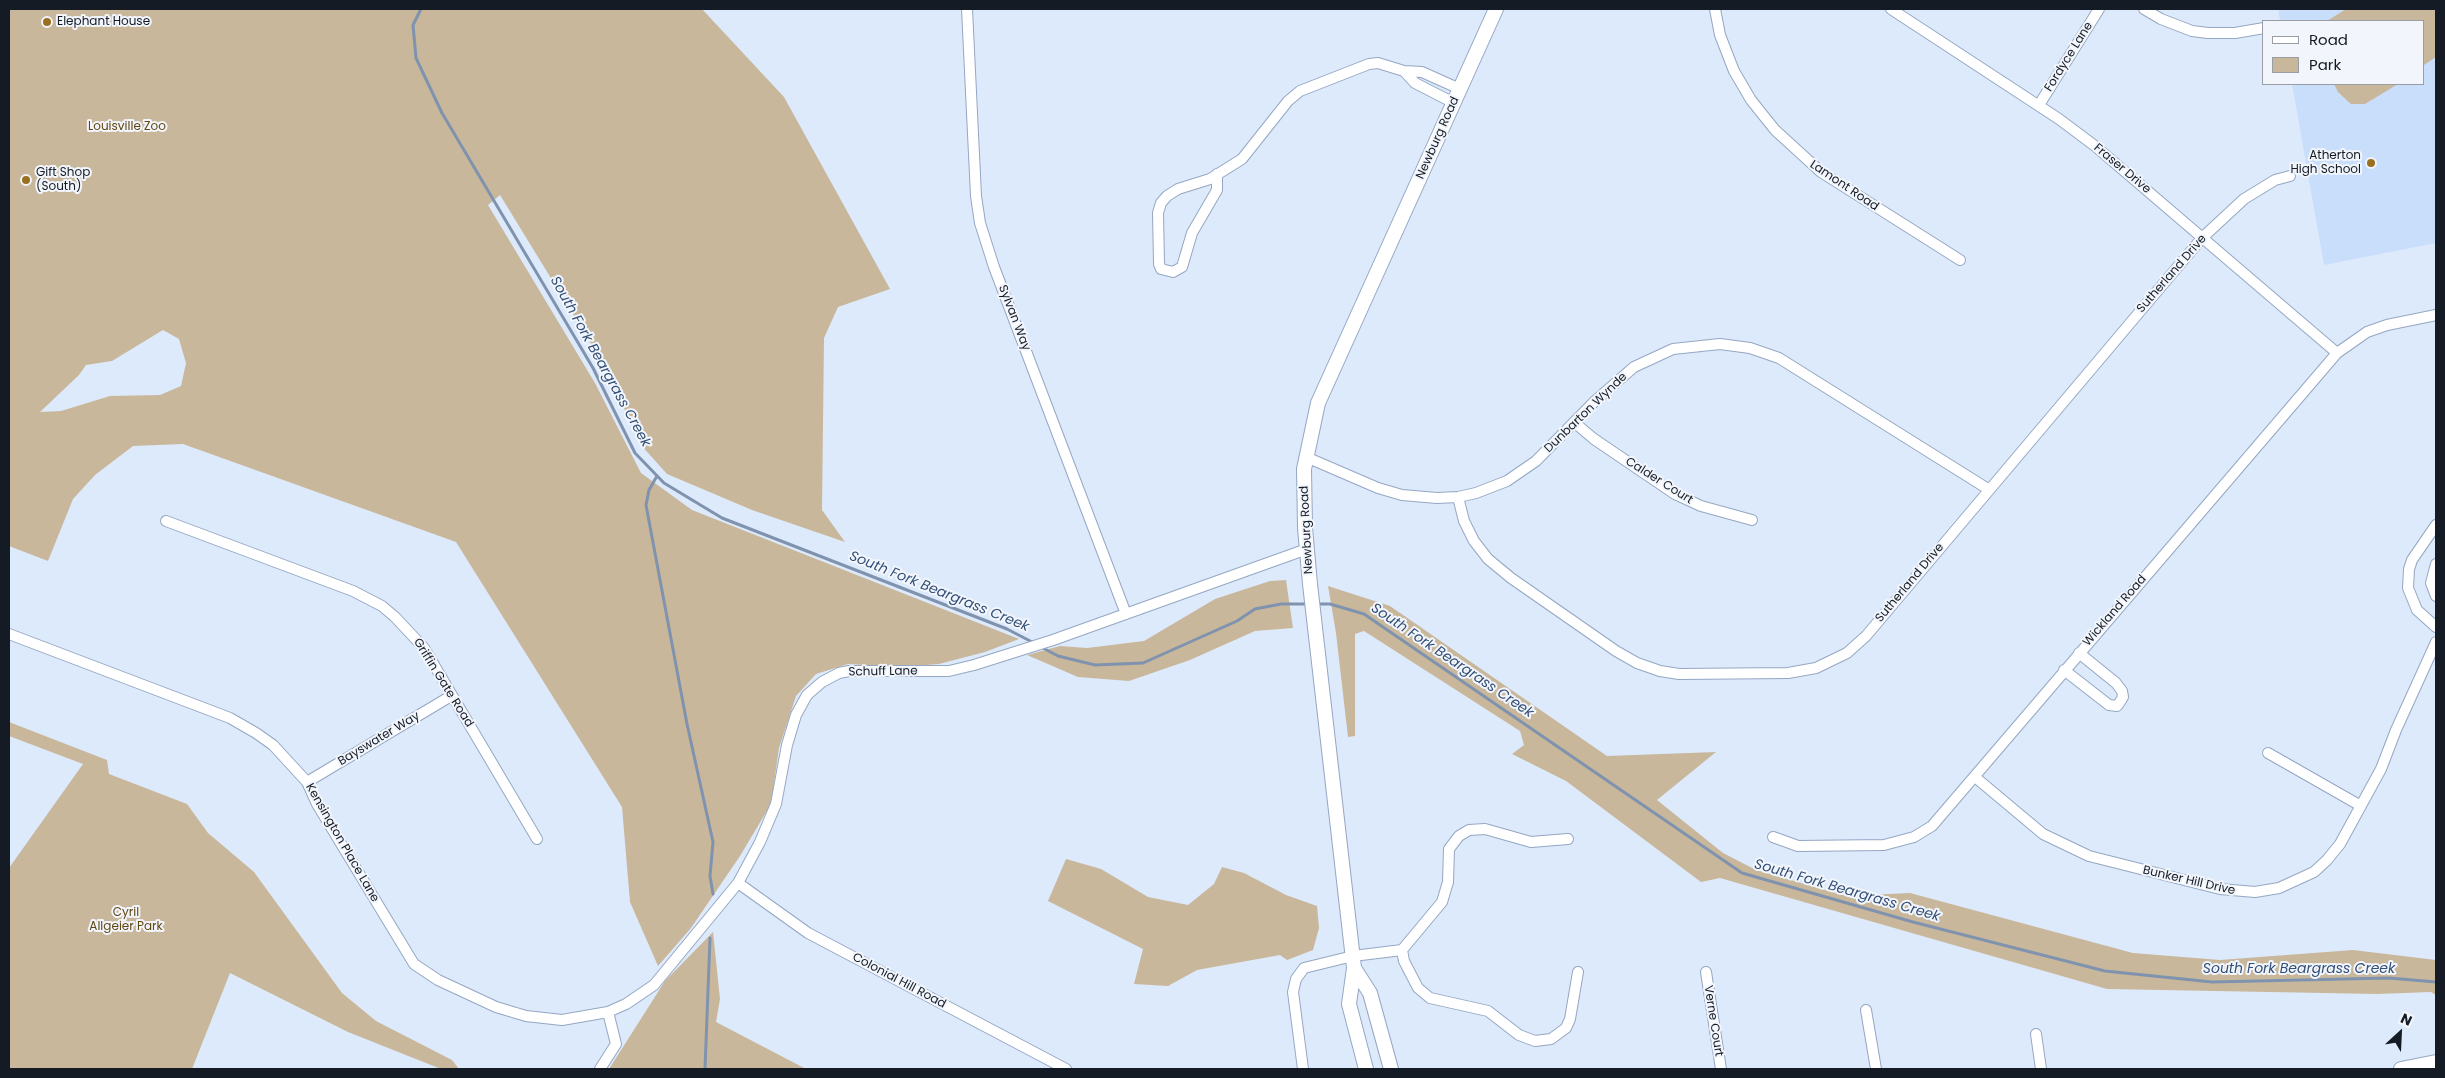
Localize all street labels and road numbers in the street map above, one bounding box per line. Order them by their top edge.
street label: Fordyce Lane [2042,20,2096,94]
street label: Newburg Road [1413,95,1463,181]
street label: Fraser Drive [2091,141,2153,197]
street label: Lamont Road [1807,158,1881,214]
street label: Sutherland Drive [2134,232,2210,316]
street label: Sylvan Way [995,283,1033,353]
street label: Dunbarton Wynde [1542,370,1630,456]
street label: Calder Court [1623,454,1695,508]
street label: Newburg Road [1297,485,1317,575]
street label: Sutherland Drive [1873,541,1947,625]
street label: Wickland Road [2080,573,2150,649]
street label: Griffin Gate Road [410,636,476,730]
street label: Schuff Lane [848,664,918,680]
street label: Bayswater Way [336,709,422,769]
street label: Kensington Place Lane [302,781,382,905]
street label: Bunker Hill Drive [2141,863,2237,899]
street label: Colonial Hill Road [850,950,948,1012]
street label: Verne Court [1700,984,1726,1058]

